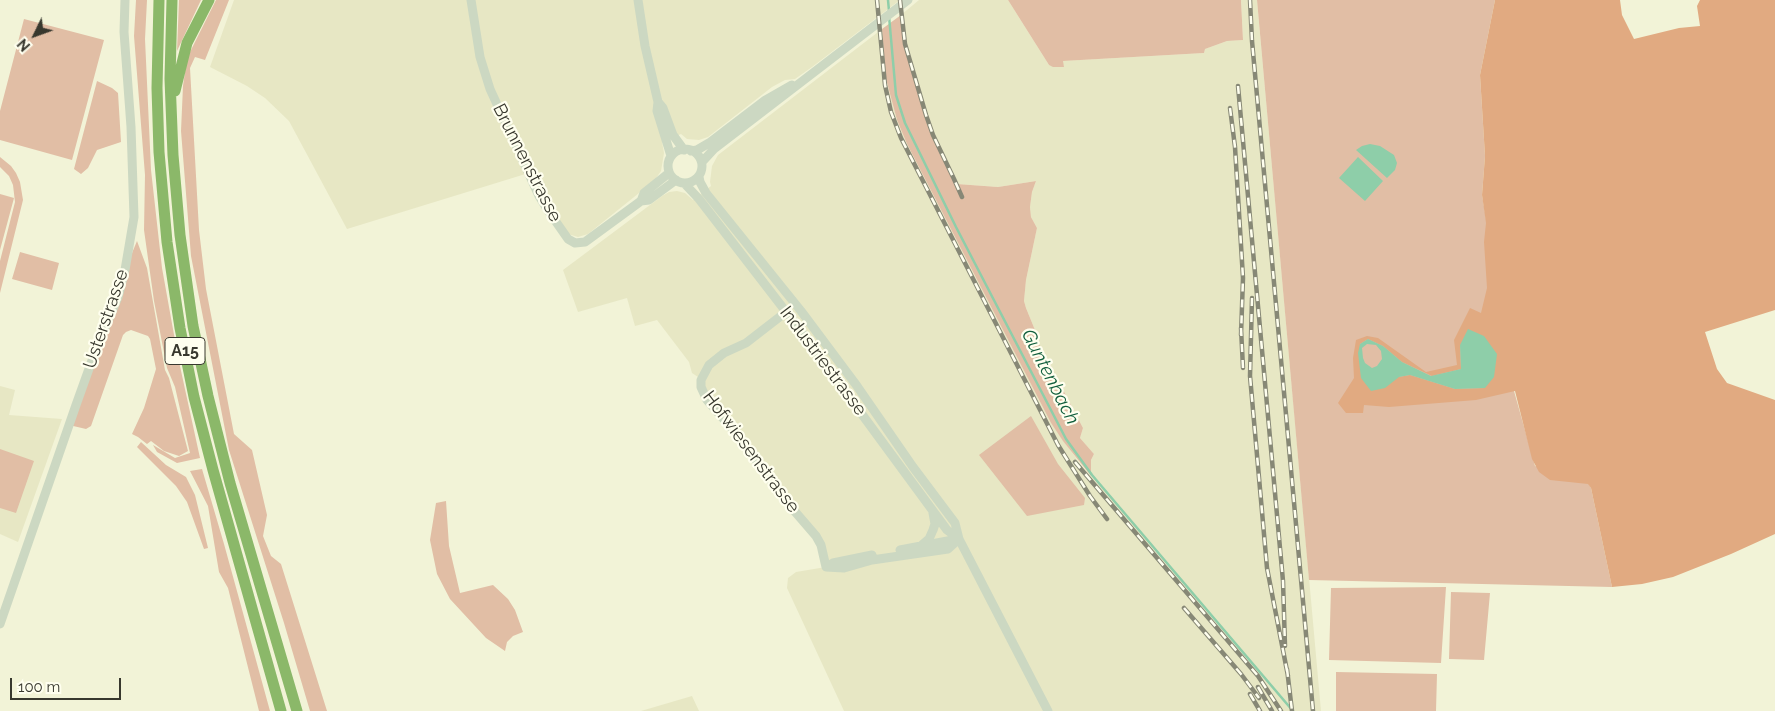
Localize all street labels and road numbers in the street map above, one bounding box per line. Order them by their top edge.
street label: Brunnenstrasse [488,100,566,226]
street label: Usterstrasse [79,267,133,371]
street label: Industriestrasse [775,302,871,420]
road number: A15 [165,338,205,364]
street label: Hofwiesenstrasse [698,387,804,517]

